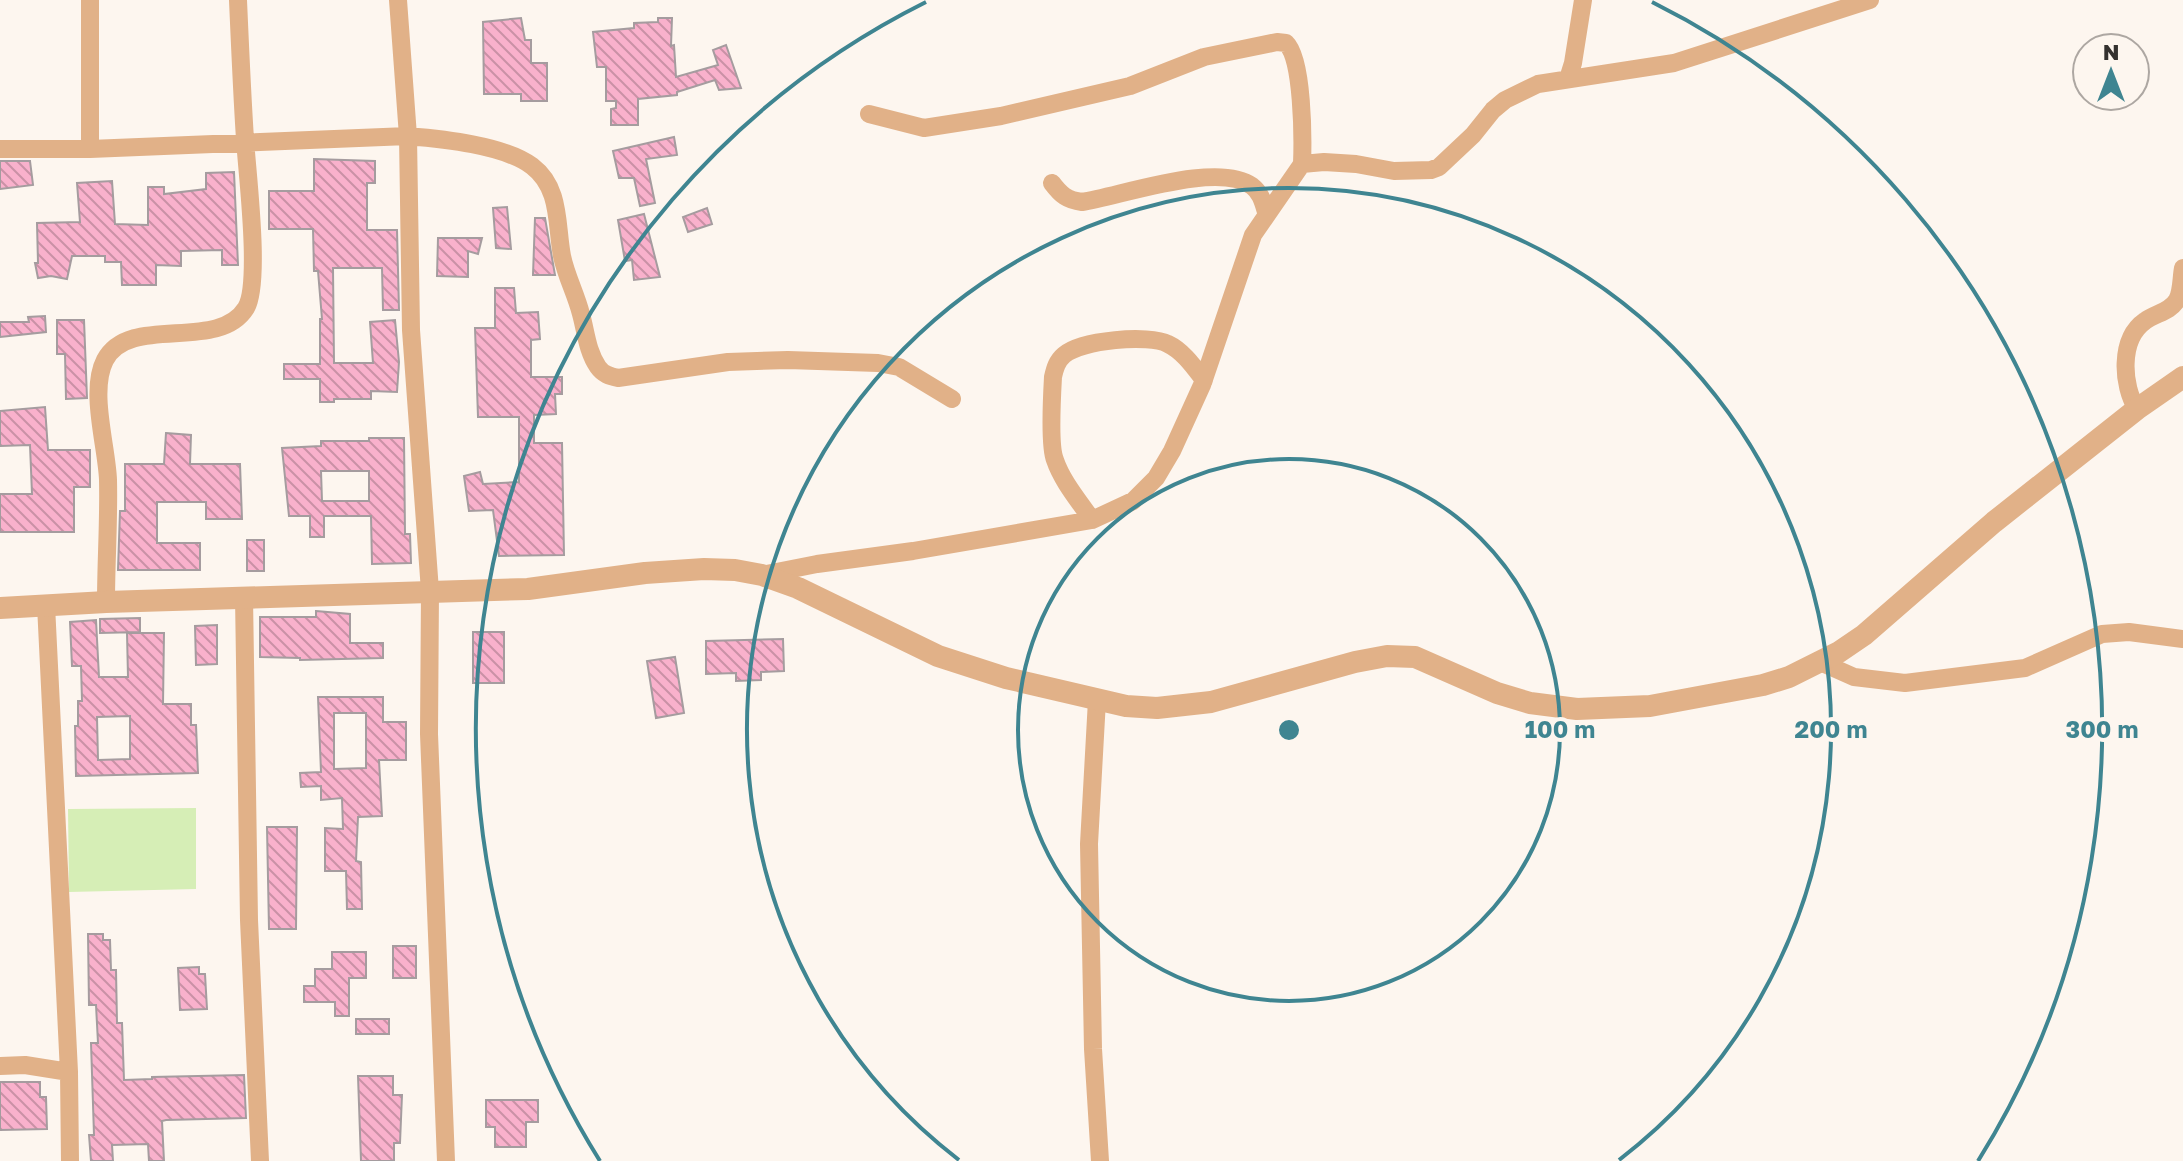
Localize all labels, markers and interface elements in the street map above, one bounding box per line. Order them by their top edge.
north arrow [2071,32,2151,112]
text: N [2103,38,2119,65]
text: 100 m [1525,714,1595,743]
text: 200 m [1795,714,1867,743]
text: 300 m [2066,714,2138,743]
centre of rings [1275,716,1303,744]

